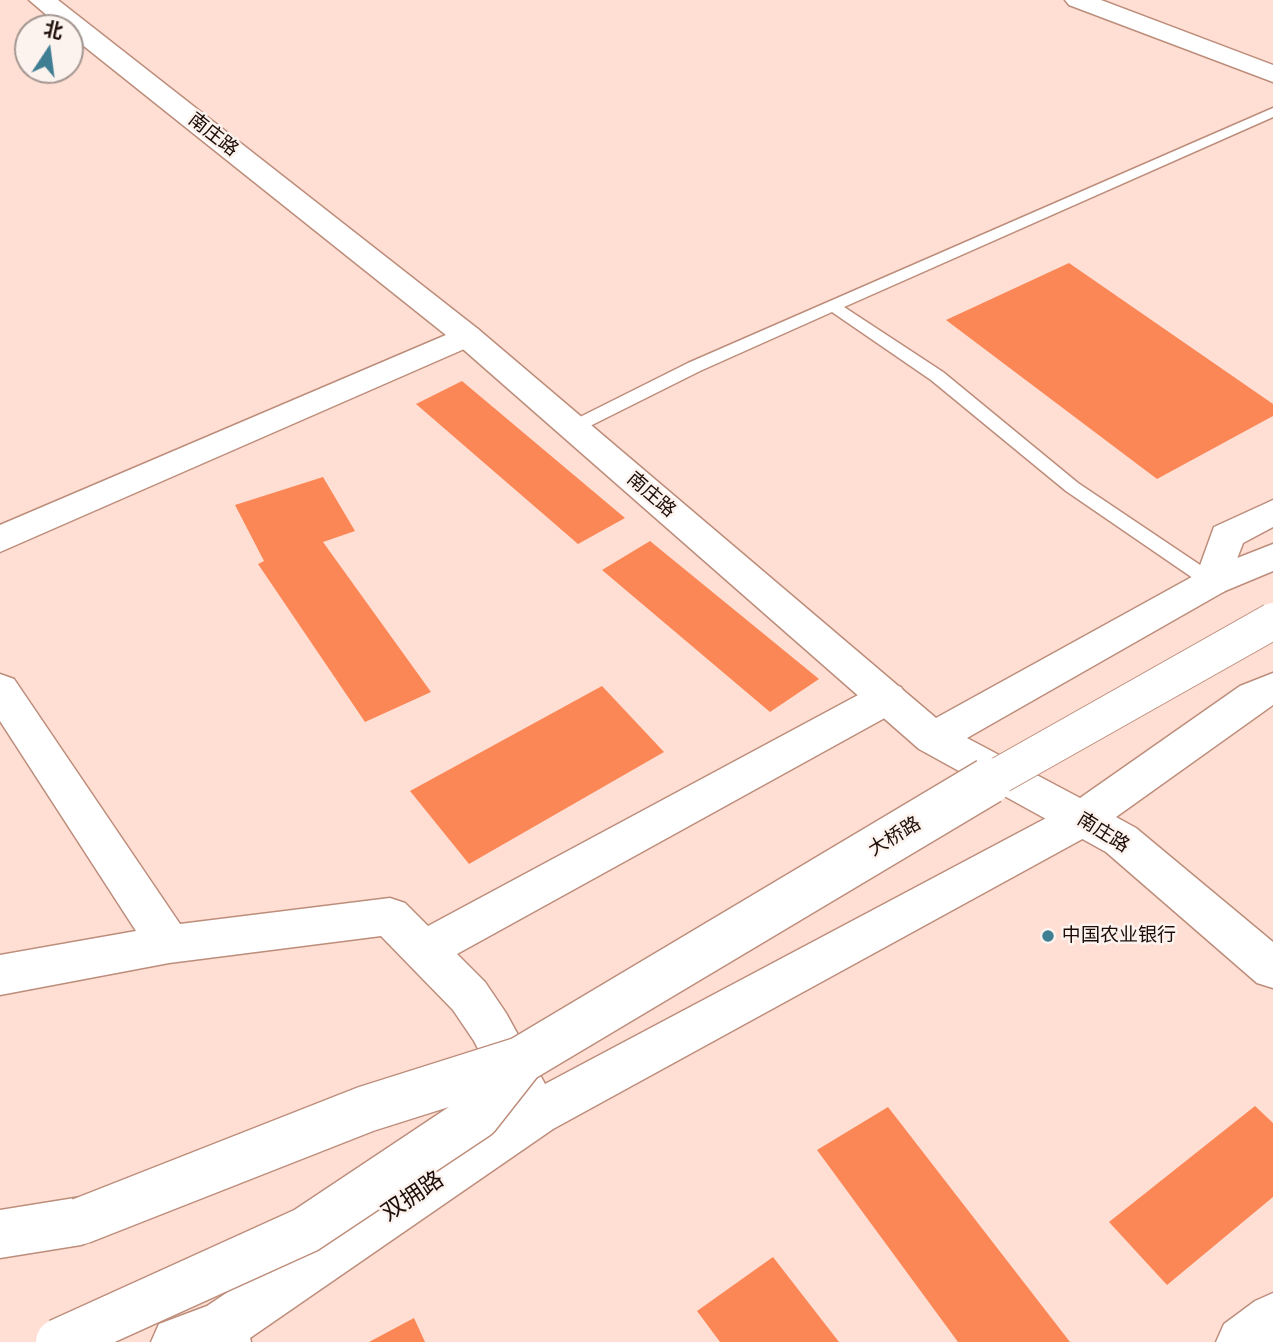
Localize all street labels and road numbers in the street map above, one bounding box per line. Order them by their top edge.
street label: 南庄路 [184,108,242,162]
street label: 南庄路 [622,468,680,522]
street label: 南庄路 [1073,808,1133,858]
street label: 大桥路 [865,813,925,861]
street label: 双拥路 [377,1166,449,1228]

